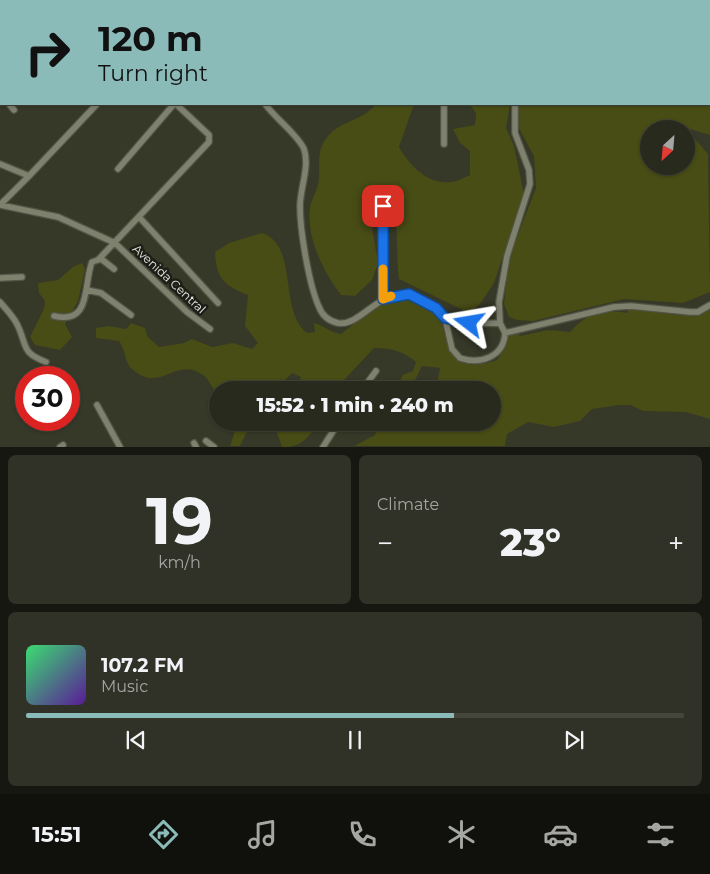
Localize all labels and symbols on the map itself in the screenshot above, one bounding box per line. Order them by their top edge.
north arrow [640,120,695,175]
pin [362,185,404,227]
street label: Avenida Central [130,241,209,316]
position arrow [442,296,494,348]
speed limit sign: 30 [15,366,80,431]

